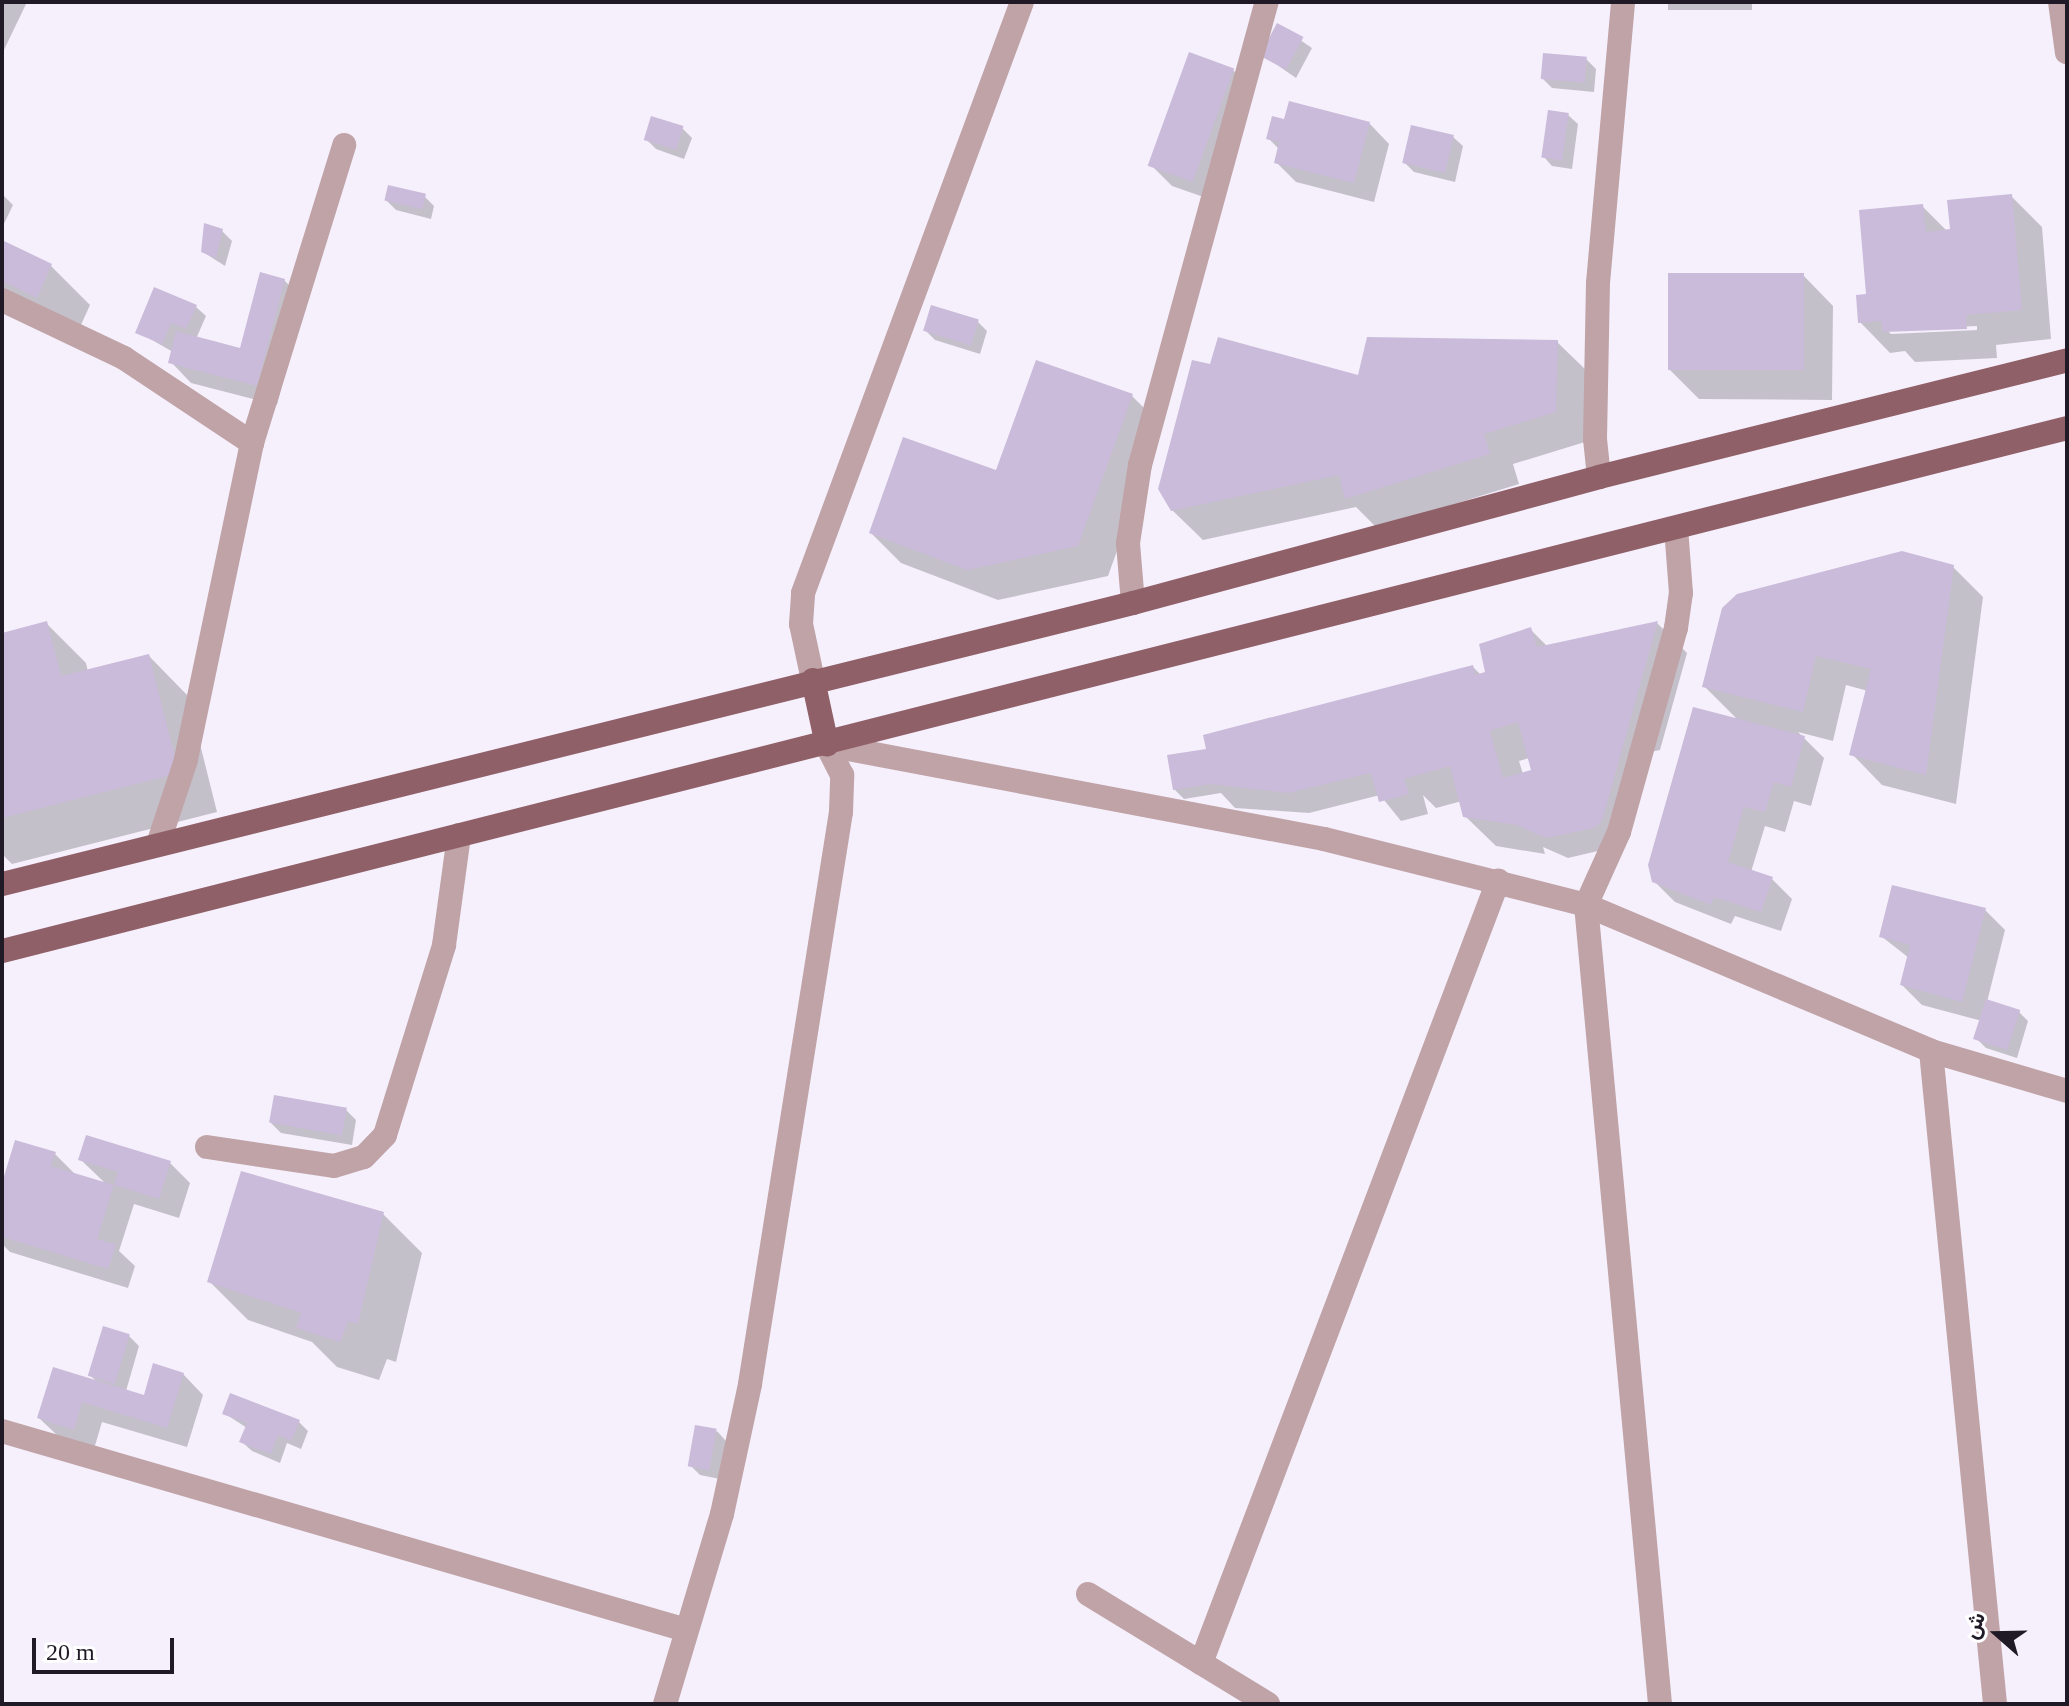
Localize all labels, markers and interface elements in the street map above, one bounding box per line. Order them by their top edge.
north arrow [1957,1594,2037,1674]
text: ش [1958,1609,1990,1642]
scale bar [36,1622,178,1672]
text: 20 m [46,1639,95,1665]

